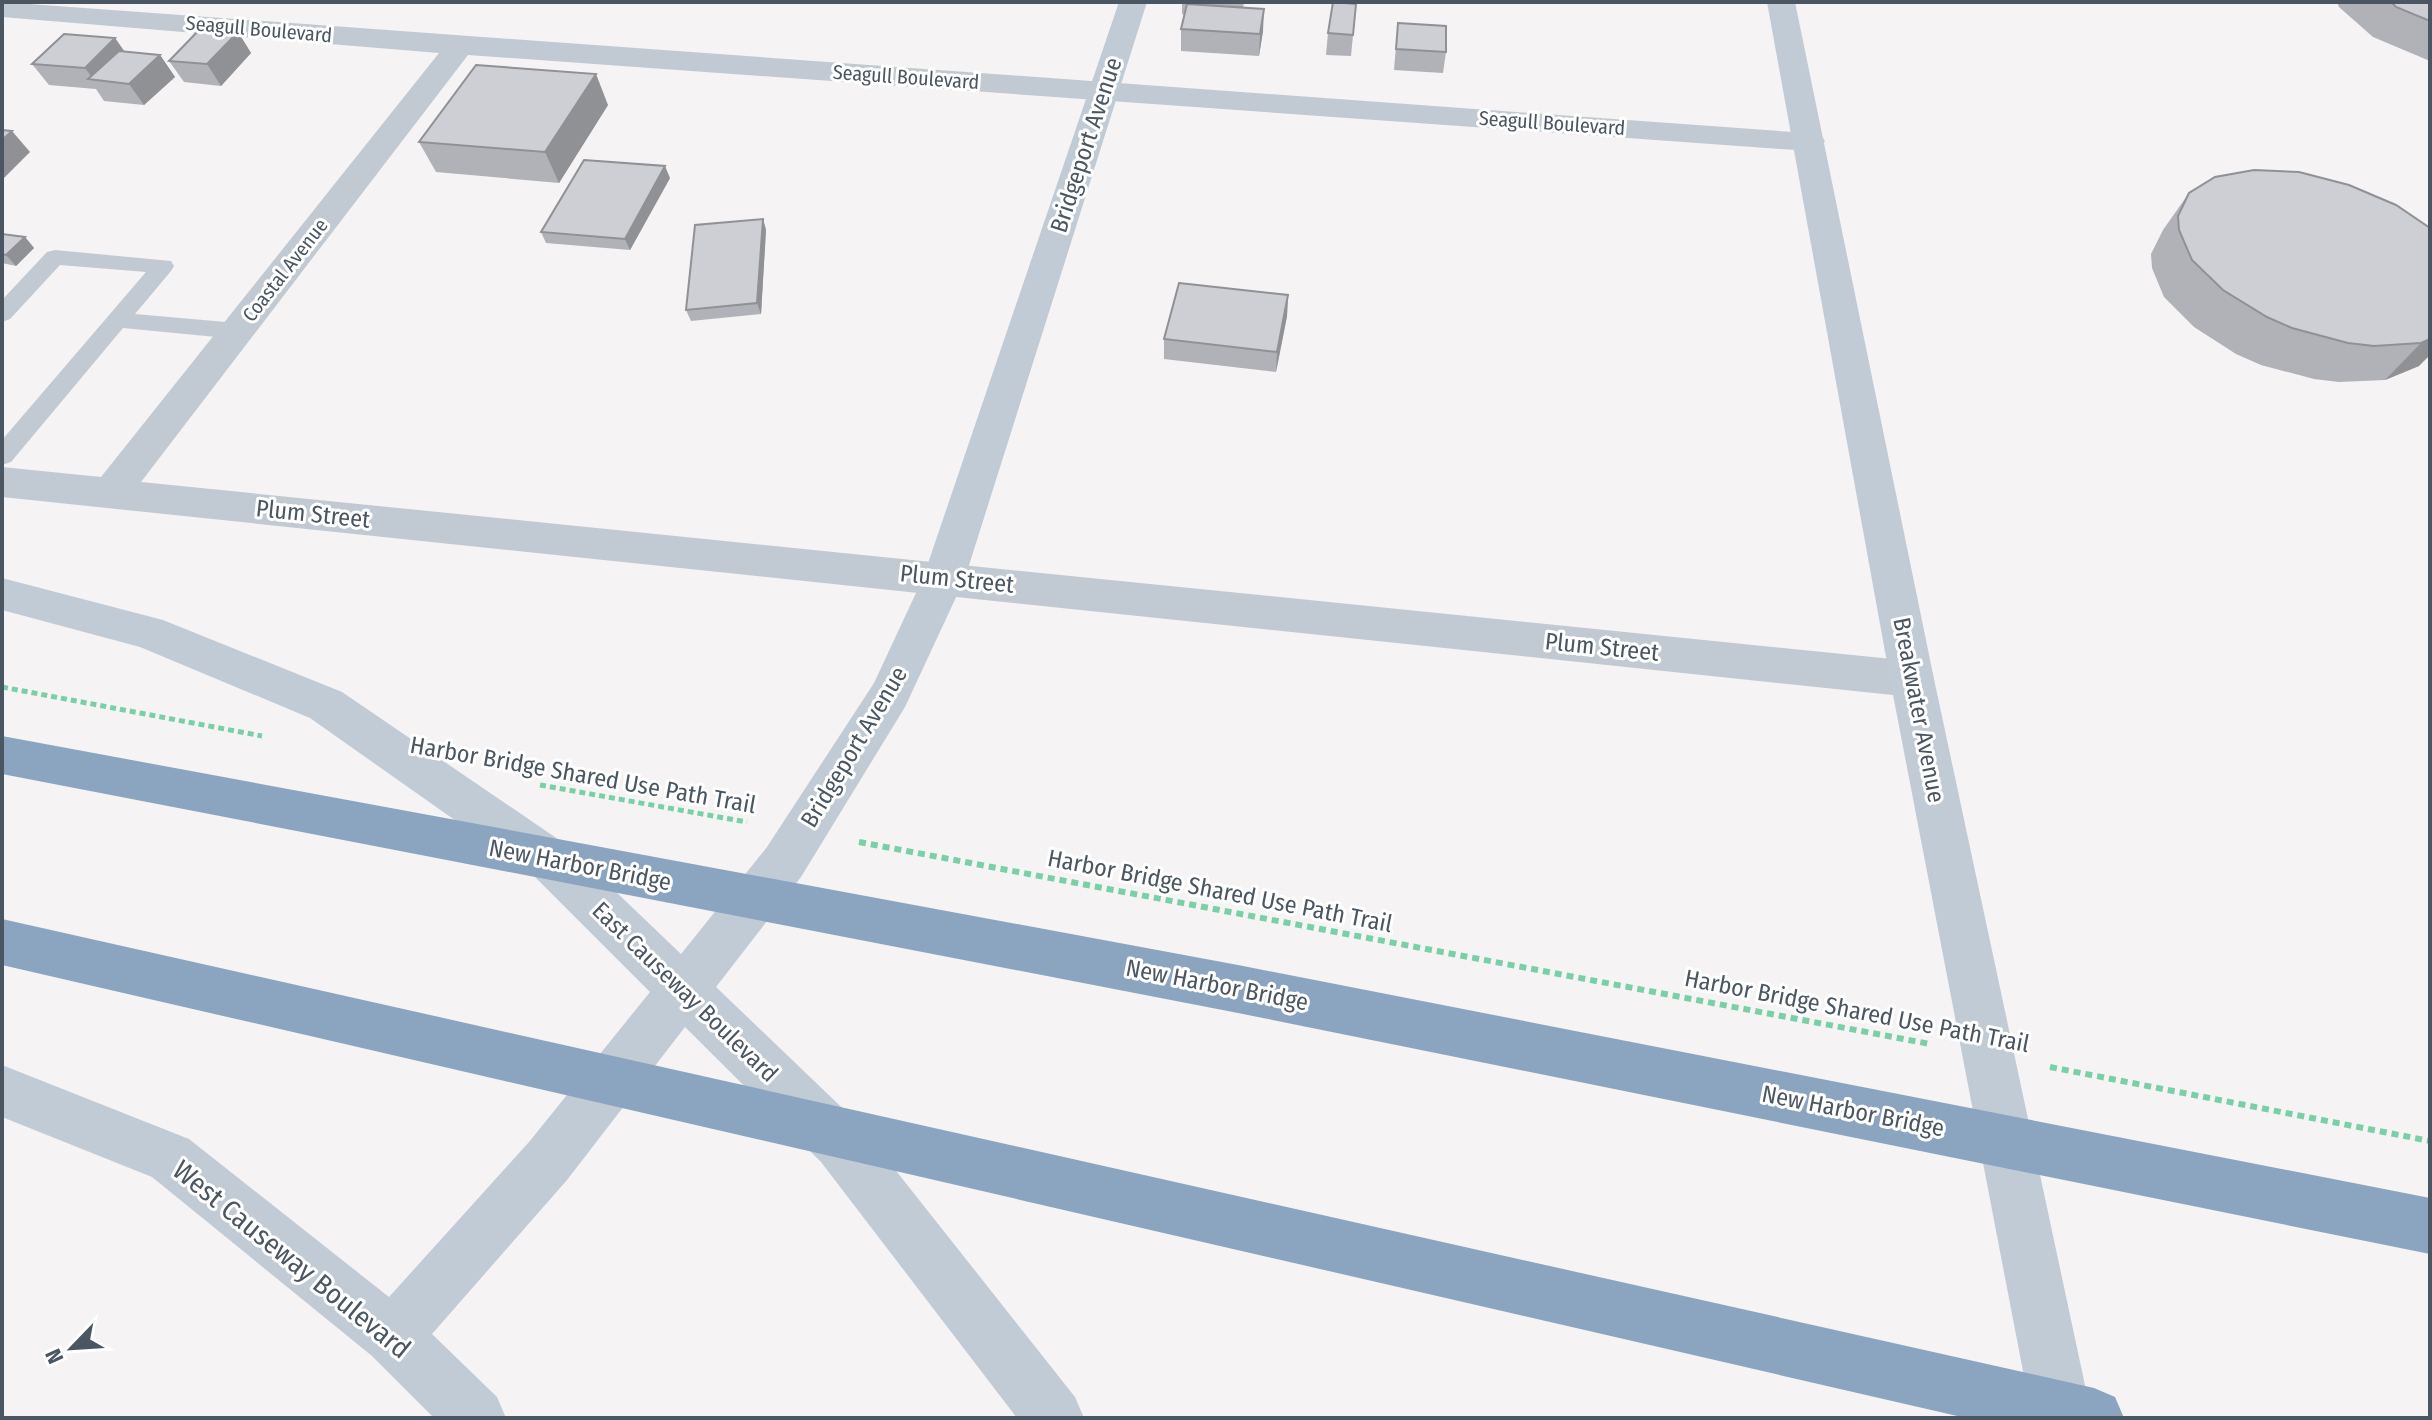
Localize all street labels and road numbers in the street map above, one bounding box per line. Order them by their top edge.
street label: Seagull Boulevard [185,11,333,47]
street label: Bridgeport Avenue [1044,54,1128,236]
street label: Seagull Boulevard [832,60,980,94]
street label: Seagull Boulevard [1478,106,1626,140]
street label: Coastal Avenue [237,214,333,326]
street label: Plum Street [255,494,371,534]
street label: Plum Street [899,559,1015,599]
street label: Breakwater Avenue [1887,615,1951,805]
street label: Plum Street [1544,627,1660,667]
street label: Bridgeport Avenue [795,662,913,832]
street label: Harbor Bridge Shared Use Path Trail [408,731,758,819]
street label: New Harbor Bridge [487,834,673,896]
street label: Harbor Bridge Shared Use Path Trail [1045,844,1395,938]
street label: East Causeway Boulevard [587,896,783,1088]
street label: New Harbor Bridge [1124,954,1310,1016]
street label: Harbor Bridge Shared Use Path Trail [1682,964,2032,1058]
street label: New Harbor Bridge [1760,1080,1946,1142]
street label: West Causeway Boulevard [166,1153,417,1365]

